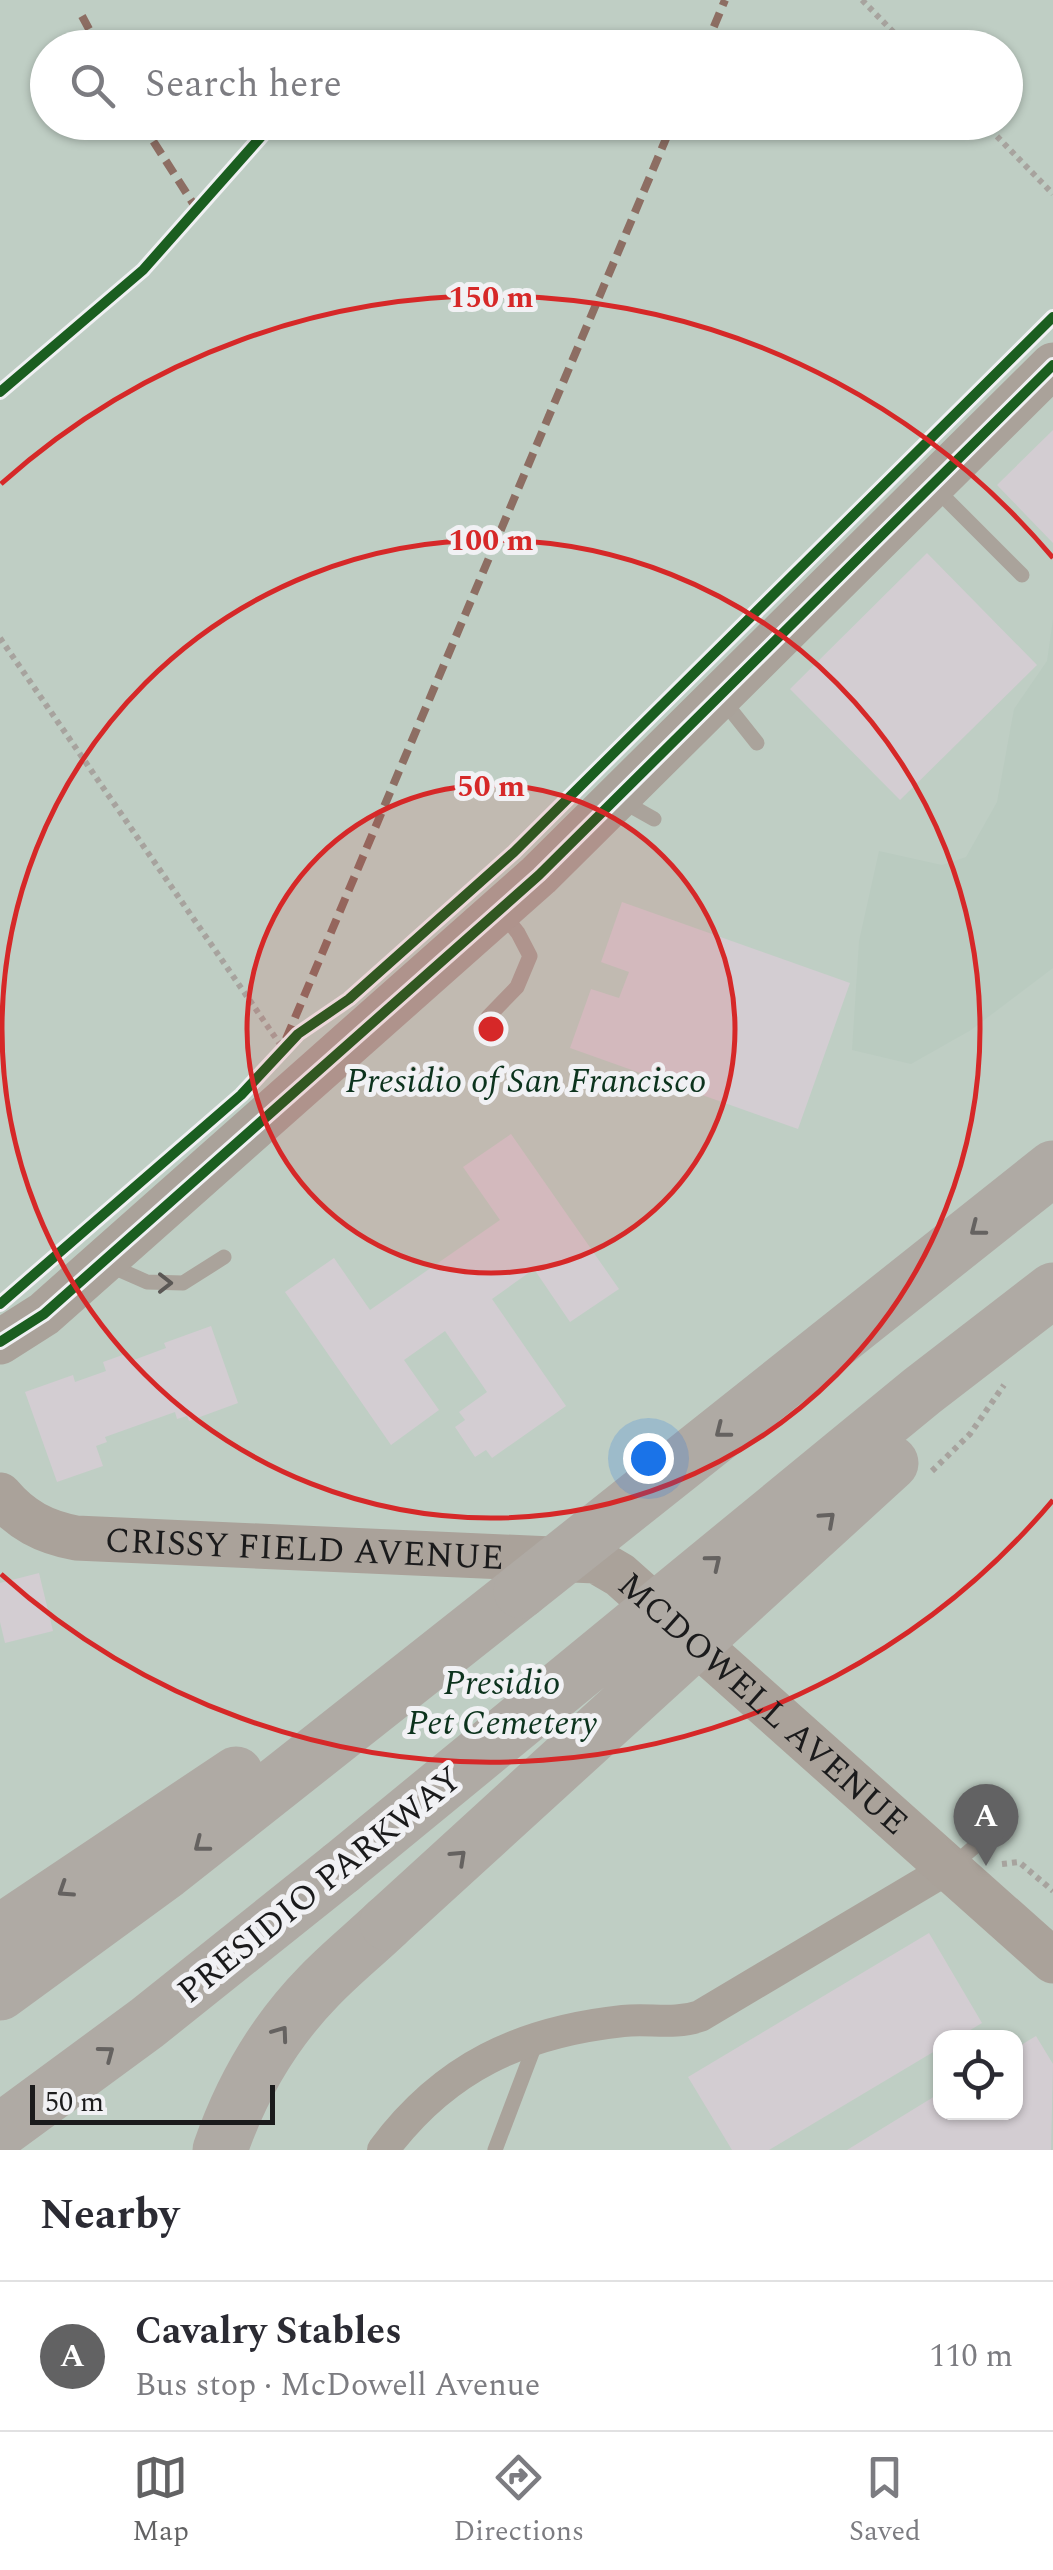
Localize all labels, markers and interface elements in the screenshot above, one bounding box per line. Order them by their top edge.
search box [30,30,1023,140]
text: Search here [145,56,342,114]
icon: search [65,58,120,113]
text: 150 m [448,275,534,321]
text: 100 m [448,518,534,564]
text: 50 m [457,764,525,810]
centre of rings [473,1011,509,1047]
park label: Presidio of San Francisco [345,1055,707,1108]
one-way arrow [970,1217,988,1235]
one-way arrow [157,1272,173,1293]
one-way arrow [715,1419,733,1437]
your location [623,1433,674,1484]
one-way arrow [816,1513,835,1531]
street label: CRISSY FIELD AVENUE [104,1514,505,1585]
one-way arrow [702,1556,720,1574]
street label: MCDOWELL AVENUE [605,1560,920,1848]
park label: Presidio Pet Cemetery [407,1657,598,1750]
street label: PRESIDIO PARKWAY [166,1753,474,2017]
pin: A [954,1784,1018,1866]
one-way arrow [194,1833,212,1851]
one-way arrow [447,1851,466,1869]
one-way arrow [58,1878,77,1896]
one-way arrow [269,2026,286,2044]
map controls [933,2030,1023,2120]
button: locate [933,2030,1023,2120]
one-way arrow [96,2048,114,2065]
scale bar [30,2080,275,2124]
text: 50 m [45,2081,104,2124]
text: Nearby [40,2184,179,2247]
text: Cavalry Stables [135,2303,402,2361]
text: A [60,2332,85,2381]
text: 110 m [929,2332,1013,2381]
text: Bus stop · McDowell Avenue [135,2361,540,2410]
tab: Map [132,2450,189,2553]
tab: Directions [453,2450,584,2553]
tab: Saved [849,2450,921,2553]

